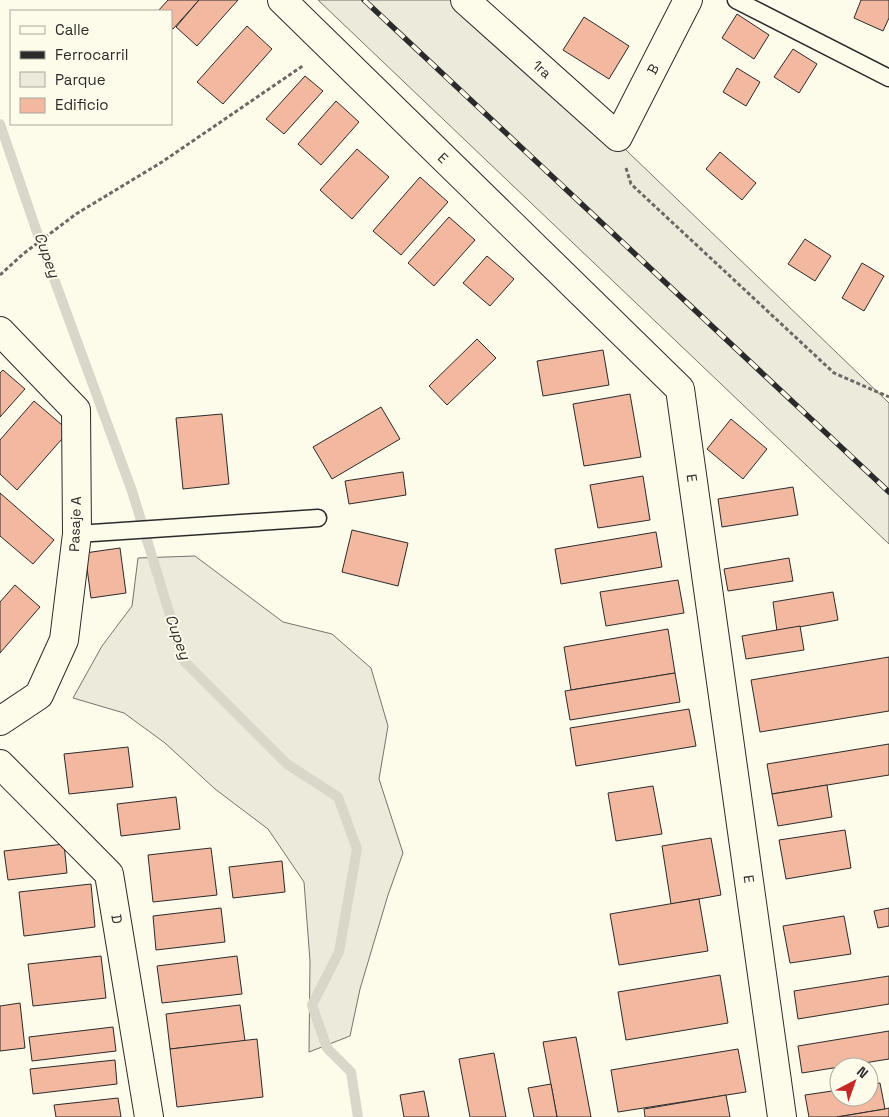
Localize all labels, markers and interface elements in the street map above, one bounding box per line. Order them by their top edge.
legend [10,10,172,125]
text: Calle [55,20,90,39]
text: Ferrocarril [55,45,128,64]
street label: 1ra [529,56,555,82]
street label: B [643,61,663,77]
text: Parque [55,70,106,89]
text: Edificio [55,95,109,114]
street label: E [434,149,452,167]
water label: Cupey [31,230,65,281]
street label: E [683,473,701,483]
street label: Pasaje A [65,496,85,552]
water label: Cupey [162,612,196,663]
street label: E [740,874,758,884]
street label: D [107,913,127,925]
north arrow [829,1057,879,1107]
text: N [853,1062,872,1082]

